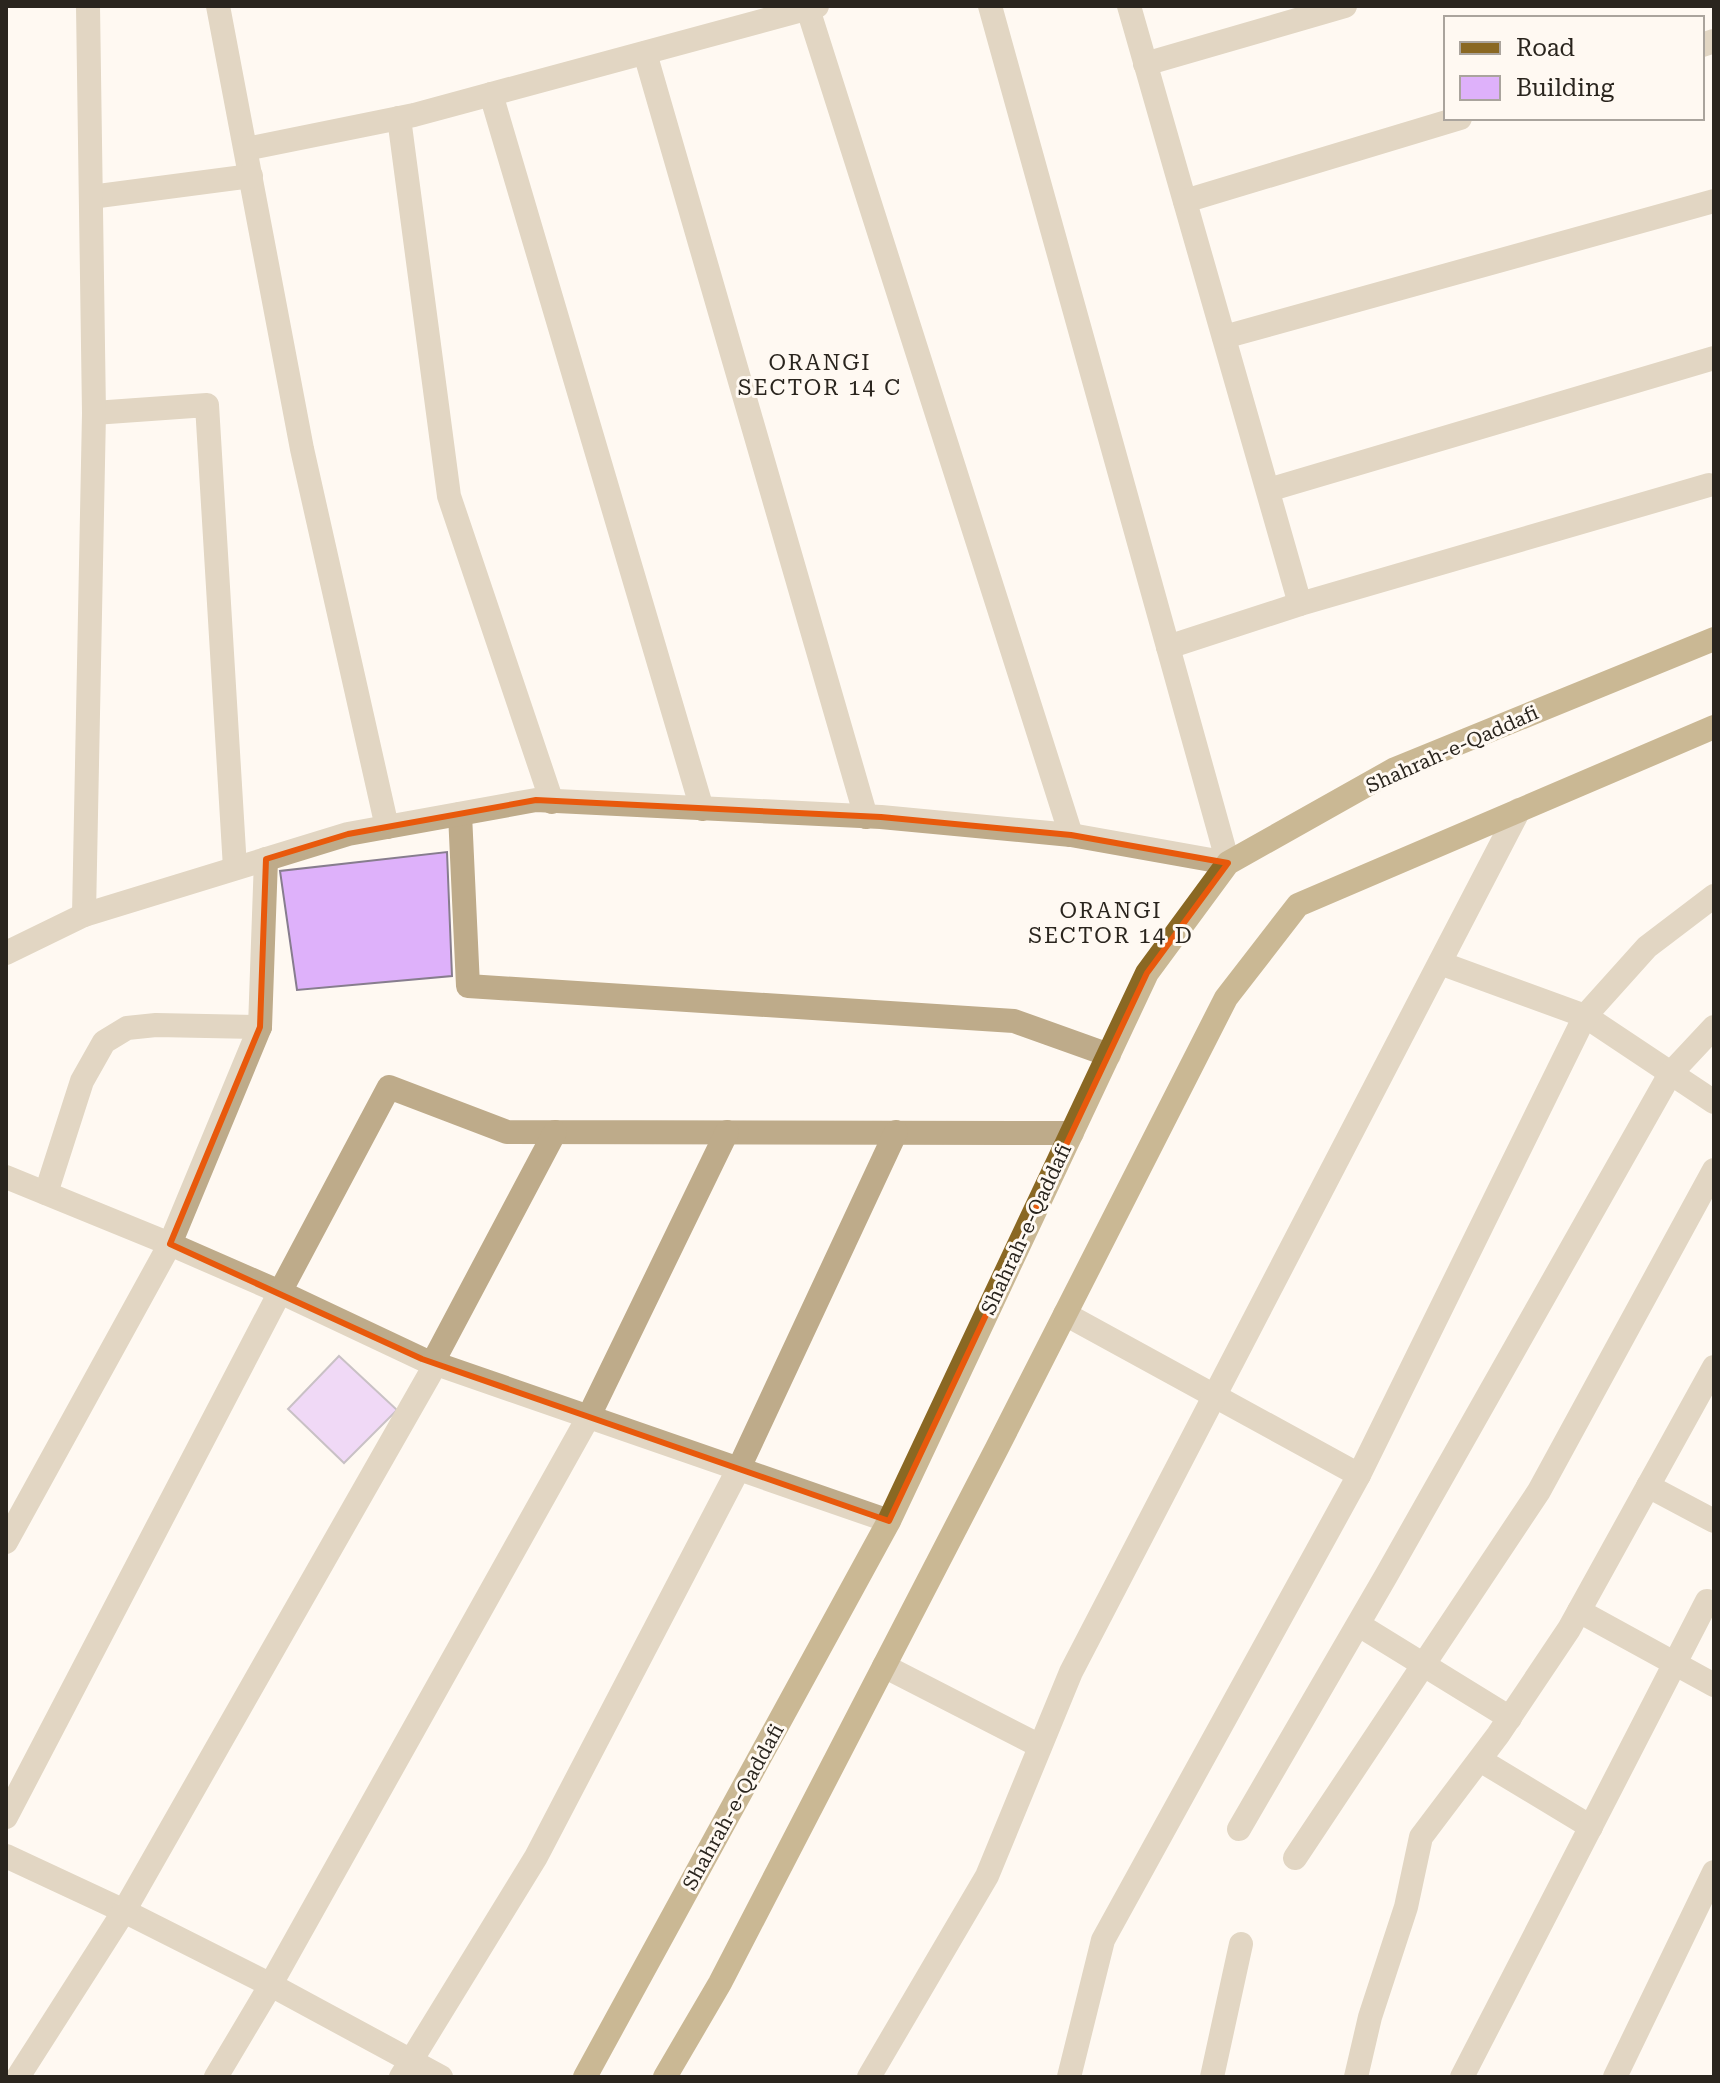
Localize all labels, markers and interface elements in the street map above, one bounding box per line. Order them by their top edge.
legend [1444,16,1704,120]
text: Road [1516,34,1575,62]
text: Building [1516,74,1614,102]
district label: ORANGI SECTOR 14 C [738,350,902,400]
street label: Shahrah-e-Qaddafi [1362,700,1542,798]
district label: ORANGI SECTOR 14 D [1028,898,1194,948]
street label: Shahrah-e-Qaddafi [976,1139,1076,1318]
street label: Shahrah-e-Qaddafi [677,1719,789,1894]

